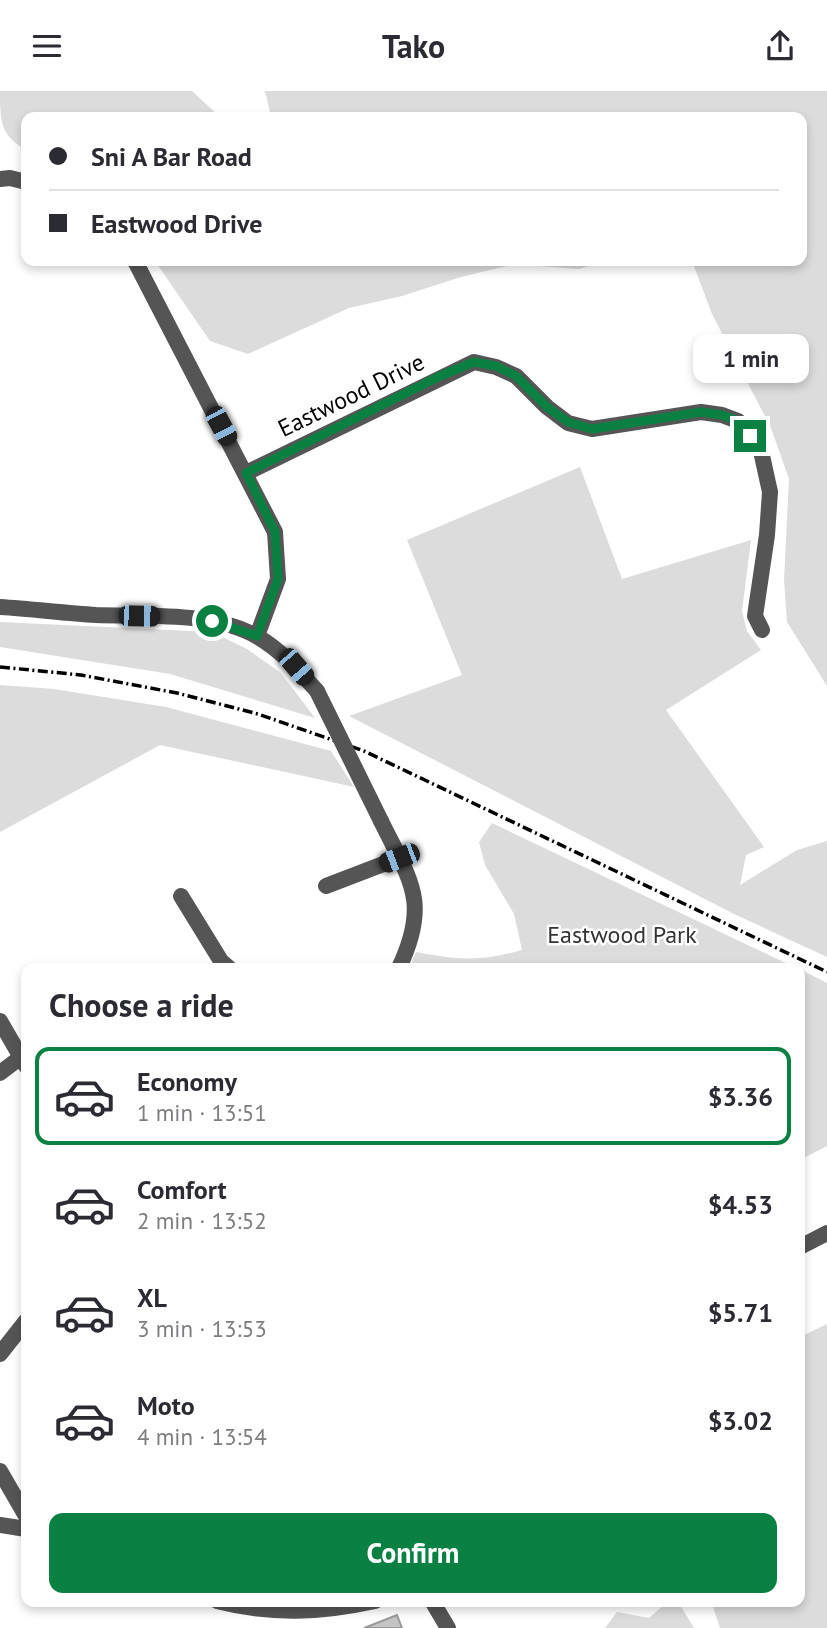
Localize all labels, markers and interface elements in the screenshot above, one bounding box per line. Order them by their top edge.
text: Tako [382,25,445,67]
icon: menu [28,27,66,65]
icon: share [761,27,799,65]
text: Sni A Bar Road [91,140,252,173]
text: Eastwood Drive [91,207,262,240]
callout: 1 min [692,335,808,383]
text: 1 min [723,344,779,373]
street label: Eastwood Drive [273,346,429,444]
car [202,403,241,449]
route end [734,420,766,452]
car [118,605,161,627]
route start [196,605,228,637]
car [275,644,318,690]
car [376,841,423,875]
park label: Eastwood Park [547,919,697,950]
text: Choose a ride [49,984,234,1026]
icon: car [53,1065,116,1128]
text: Economy [137,1065,237,1098]
text: $3.36 [708,1080,773,1113]
text: 1 min · 13:51 [137,1098,267,1127]
icon: car [53,1173,116,1236]
text: Comfort [137,1173,227,1206]
text: $4.53 [708,1188,773,1221]
text: 2 min · 13:52 [137,1206,267,1235]
icon: car [53,1281,116,1344]
text: XL [137,1281,167,1314]
text: $5.71 [708,1296,773,1329]
text: 3 min · 13:53 [137,1314,267,1343]
icon: car [53,1389,116,1452]
text: Moto [137,1389,195,1422]
text: $3.02 [708,1404,773,1437]
text: 4 min · 13:54 [137,1422,267,1451]
button: Confirm [49,1513,777,1593]

